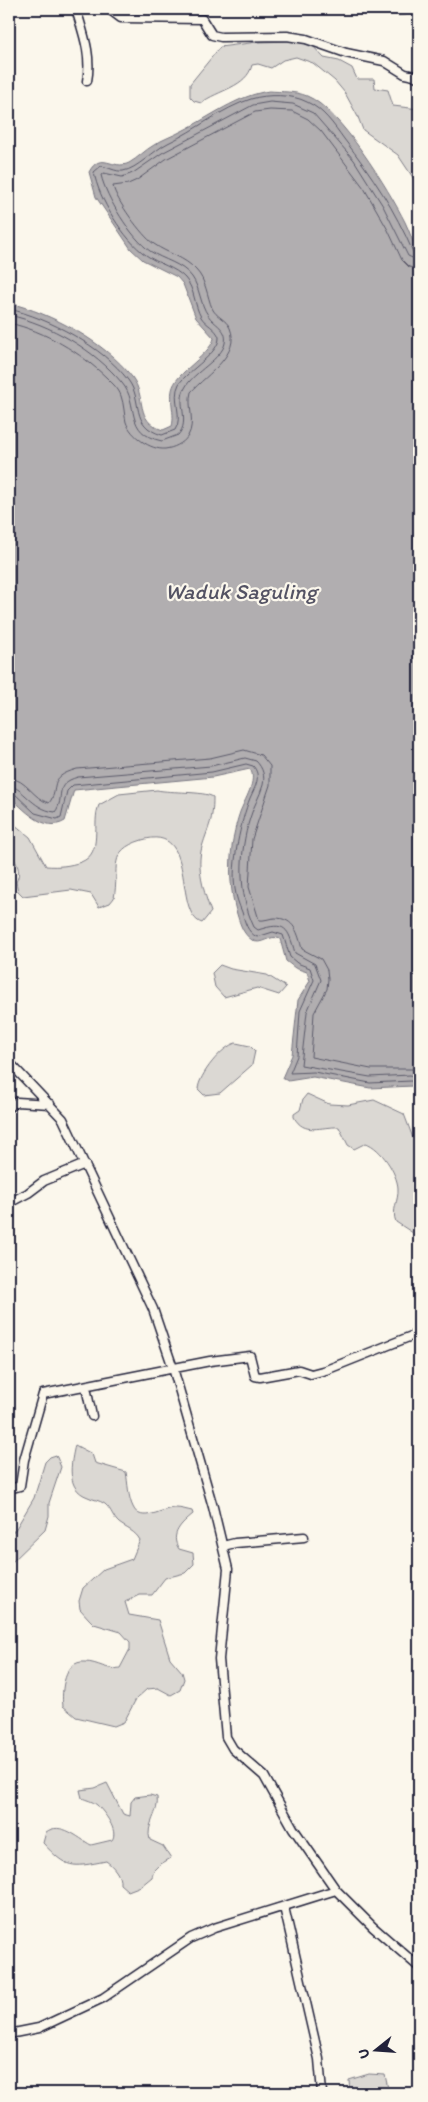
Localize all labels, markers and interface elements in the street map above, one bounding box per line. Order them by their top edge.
water label: Waduk Saguling [165,578,320,605]
north arrow [350,2024,400,2074]
text: U [355,2047,374,2061]

